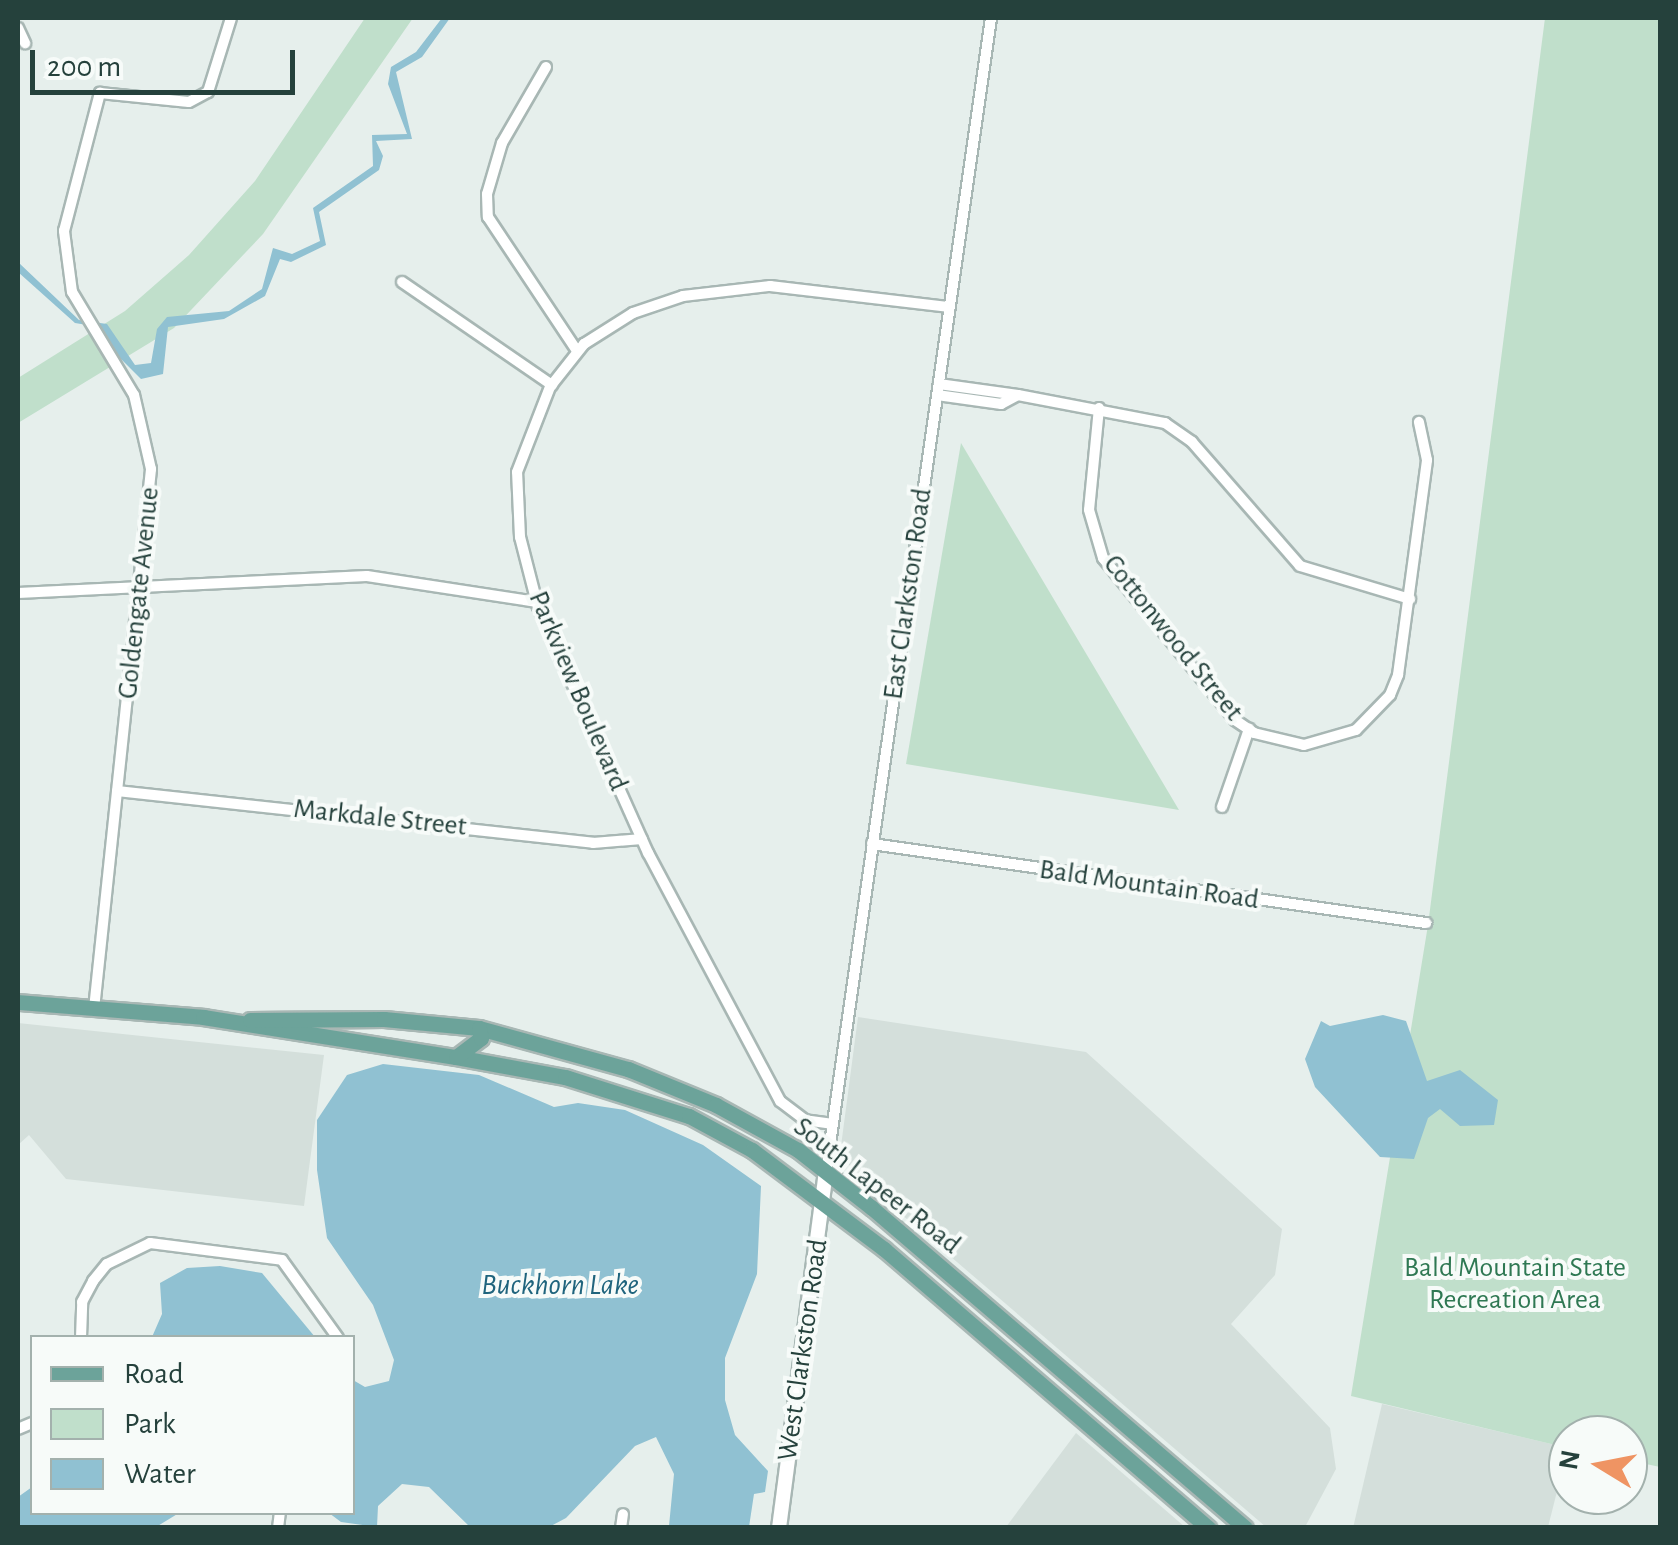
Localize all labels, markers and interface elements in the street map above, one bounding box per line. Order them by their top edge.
scale bar [35,30,300,92]
text: 200 m [47,52,121,82]
street label: Goldengate Avenue [111,485,167,701]
street label: East Clarkston Road [877,486,939,702]
street label: Cottonwood Street [1096,548,1250,728]
street label: Parkview Boulevard [521,586,635,796]
street label: Markdale Street [292,792,468,844]
street label: Bald Mountain Road [1037,853,1261,917]
street label: South Lapeer Road [787,1110,967,1262]
street label: West Clarkston Road [771,1237,835,1463]
park label: Bald Mountain State Recreation Area [1404,1251,1626,1317]
water label: Buckhorn Lake [481,1267,639,1303]
legend [30,1335,355,1515]
text: Road [124,1359,184,1389]
text: Park [124,1409,176,1439]
north arrow [1548,1415,1648,1515]
text: N [1555,1448,1586,1472]
text: Water [124,1459,196,1489]

